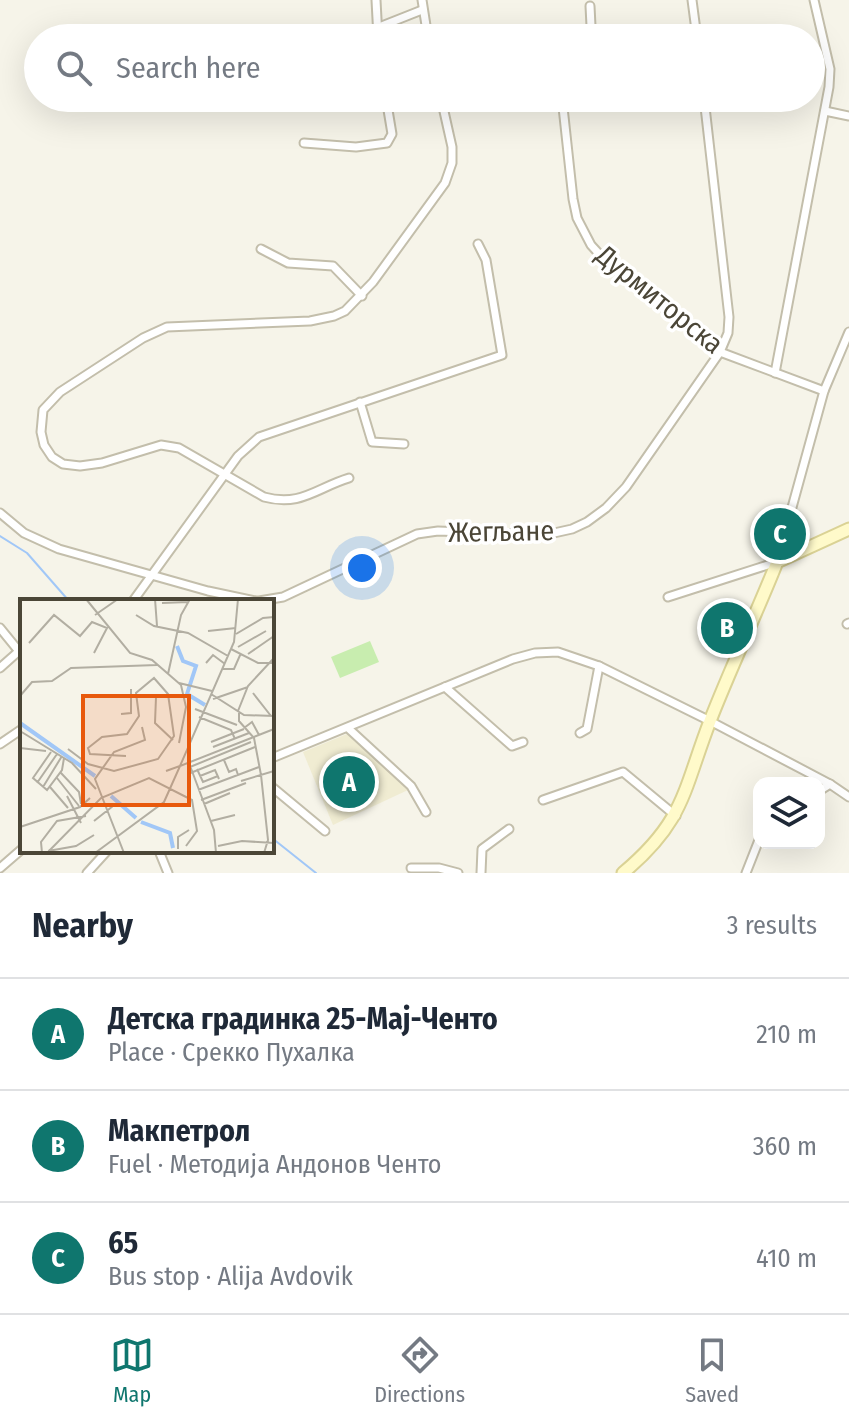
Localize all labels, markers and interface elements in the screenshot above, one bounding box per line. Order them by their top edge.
search box [24,24,825,112]
icon: search [52,46,96,90]
text: Search here [116,50,261,86]
street label: Дурмиторска [589,238,730,361]
pin: C [754,504,806,564]
street label: Жегљане [448,514,554,549]
your location [342,548,382,588]
pin: B [701,598,753,658]
inset map [20,599,274,853]
pin: A [323,752,375,812]
map controls [753,777,825,849]
button: layers [753,777,825,849]
text: Nearby [32,905,133,946]
text: 3 results [727,910,817,941]
text: Детска градинка 25-Мај-Ченто [108,1001,498,1037]
text: A [51,1019,65,1050]
text: 210 m [756,1019,817,1050]
text: Place · Срекко Пухалка [108,1037,355,1068]
text: Макпетрол [108,1113,250,1149]
text: B [51,1131,65,1162]
text: 360 m [753,1131,817,1162]
text: Fuel · Методија Андонов Ченто [108,1149,442,1180]
text: 65 [108,1225,138,1261]
text: C [51,1243,65,1274]
text: 410 m [756,1243,817,1274]
text: Bus stop · Alija Avdovik [108,1261,353,1292]
tab: Map [110,1333,154,1408]
tab: Directions [374,1333,465,1408]
tab: Saved [685,1333,739,1408]

